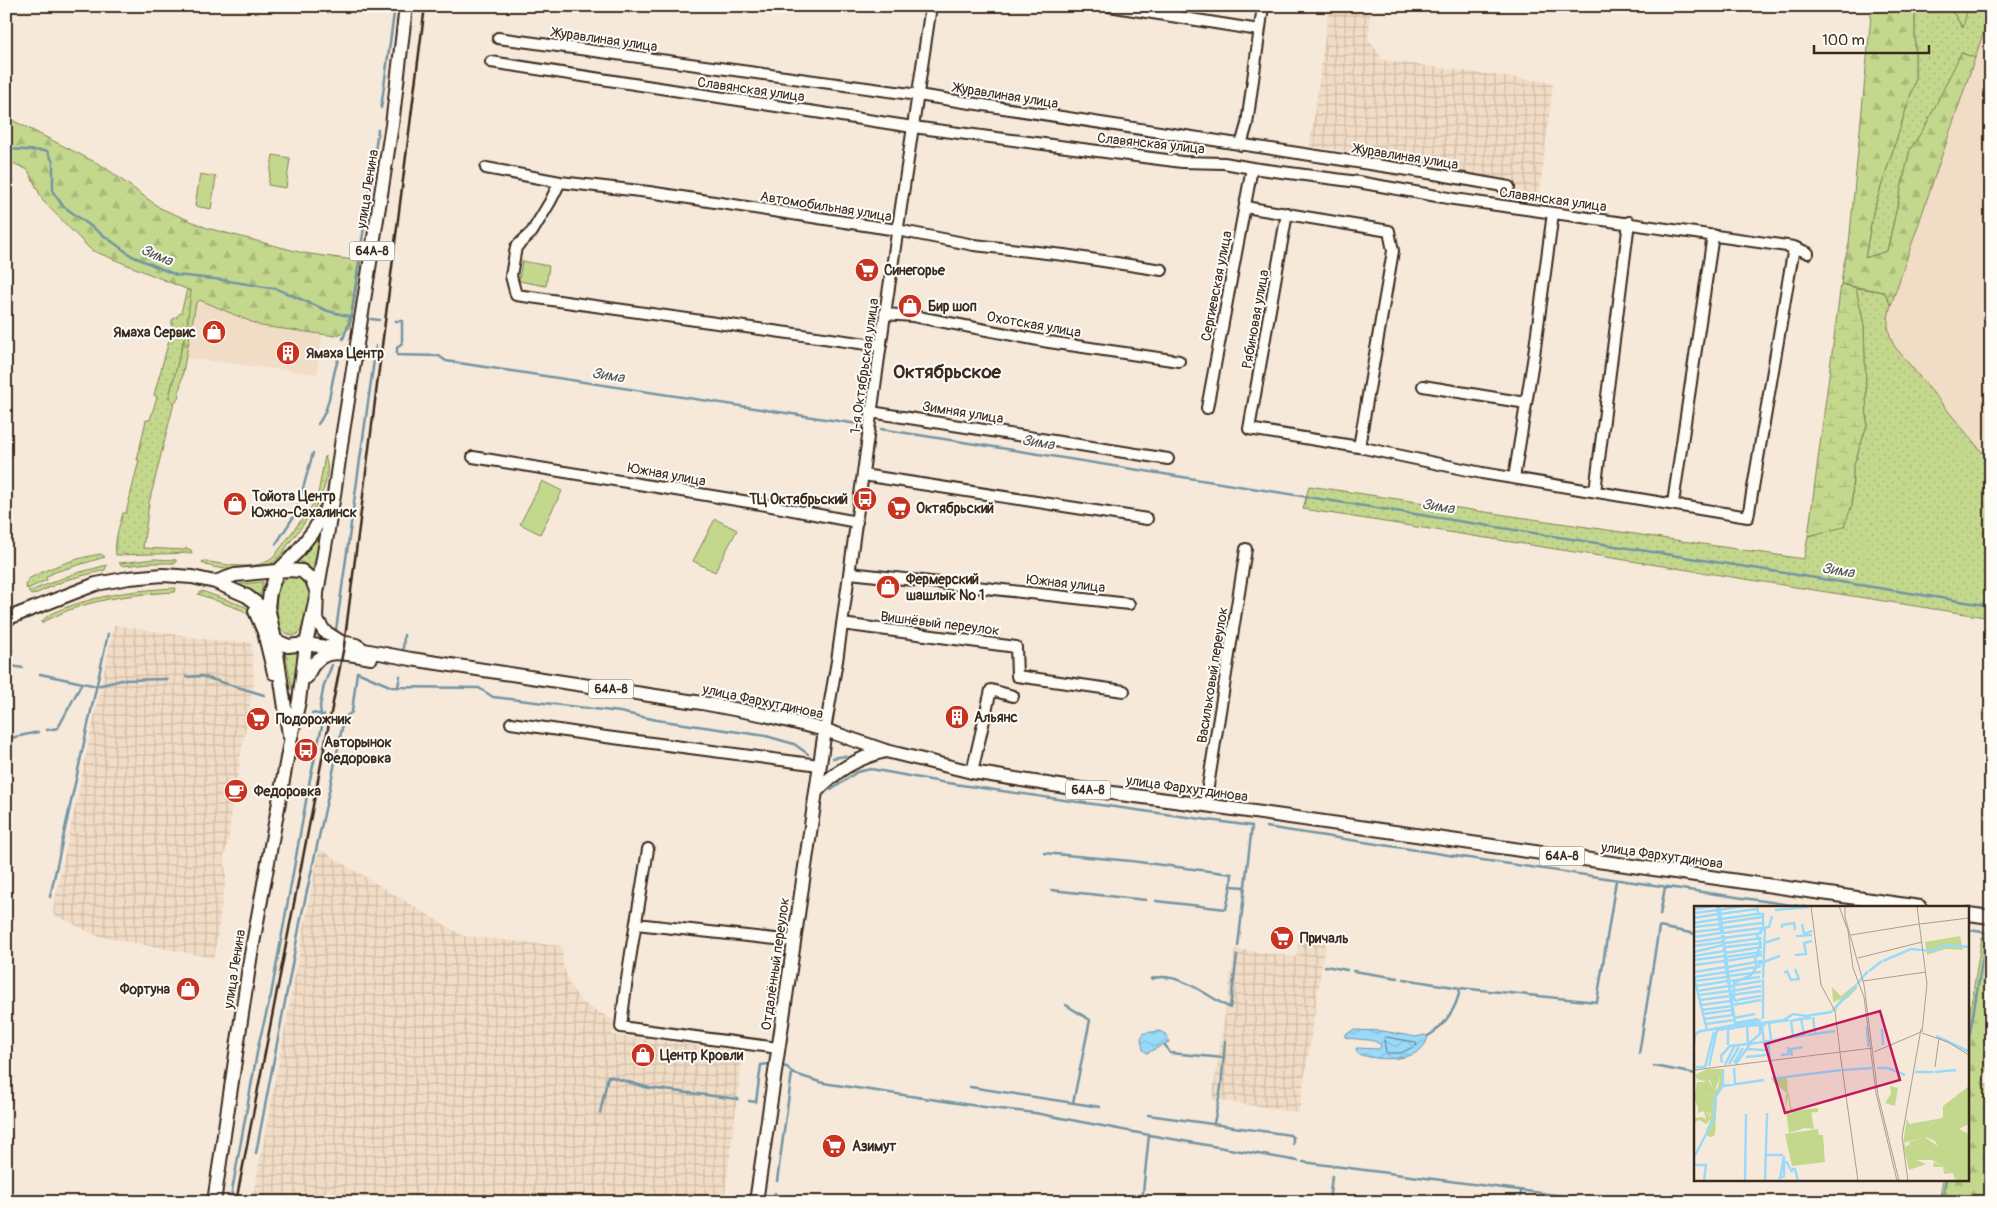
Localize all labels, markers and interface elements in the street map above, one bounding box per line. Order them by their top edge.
scale bar [1814,22,1930,54]
street label: Журавлиная улица [549,23,659,55]
text: 100 m [1822,31,1865,50]
street label: Славянская улица [696,74,806,105]
street label: Журавлиная улица [950,78,1060,112]
street label: Славянская улица [1096,129,1206,158]
street label: Журавлиная улица [1350,139,1460,173]
street label: улица Ленина [353,148,382,231]
street label: Славянская улица [1498,184,1608,215]
street label: Автомобильная улица [759,188,893,225]
street label: Сергиевская улица [1197,229,1236,343]
water label: Зима [138,240,176,271]
road number: 64А-8 [350,242,394,260]
supermarket icon: Синегорье [854,257,880,283]
place label: Синегорье [884,262,946,279]
street label: Рябиновая улица [1238,268,1273,370]
shop icon: Бир шоп [897,293,923,319]
street label: 1-я Октябрьская улица [847,297,882,435]
place label: Бир шоп [928,298,977,315]
street label: Охотская улица [985,308,1083,341]
shop icon: Ямаха Сервис [201,319,227,345]
place label: Ямаха Сервис [113,324,196,341]
building icon: Ямаха Центр [275,340,301,366]
place label: Ямаха Центр [306,345,384,362]
district label: Октябрьское [893,360,1002,384]
water label: Зима [590,364,626,388]
street label: Зимняя улица [921,398,1005,427]
water label: Зима [1020,431,1056,455]
street label: Южная улица [627,459,707,490]
bus stop icon: ТЦ Октябрьский [852,486,878,512]
place label: Тойота Центр Южно-Сахалинск [251,488,357,521]
shop icon: Тойота Центр Южно-Сахалинск [222,491,248,517]
place label: ТЦ Октябрьский [748,491,848,508]
supermarket icon: Октябрьский [886,495,912,521]
water label: Зима [1420,495,1456,519]
place label: Октябрьский [916,500,994,517]
water label: Зима [1820,559,1856,583]
place label: Фермерский шашлык № 1 [905,571,984,604]
street label: Южная улица [1026,571,1106,596]
shop icon: Фермерский шашлык № 1 [875,574,901,600]
street label: Васильковый переулок [1193,606,1232,744]
street label: Вишнёвый переулок [879,608,1000,639]
road number: 64А-8 [588,680,634,699]
street label: улица Фархутдинова [700,680,825,723]
building icon: Альянс [944,704,970,730]
supermarket icon: Подорожник [245,706,271,732]
place label: Альянс [974,709,1018,726]
place label: Подорожник [276,711,351,728]
place label: Авторынок Федоровка [323,734,392,767]
bus stop icon: Авторынок Федоровка [293,737,319,763]
street label: улица Фархутдинова [1124,771,1249,805]
cafe icon: Федоровка [223,778,249,804]
road number: 64А-8 [1066,780,1110,800]
place label: Федоровка [253,783,321,800]
street label: улица Фархутдинова [1599,838,1724,872]
road number: 64А-8 [1540,846,1584,866]
street label: Отдалённый переулок [758,896,793,1032]
inset map [1694,906,1970,1180]
supermarket icon: Причаль [1269,925,1295,951]
street label: улица Ленина [220,928,249,1011]
place label: Причаль [1300,930,1349,947]
shop icon: Фортуна [175,976,201,1002]
place label: Фортуна [119,981,170,998]
shop icon: Центр Кровли [630,1042,656,1068]
place label: Центр Кровли [660,1047,744,1064]
supermarket icon: Азимут [821,1133,847,1159]
place label: Азимут [852,1138,897,1155]

